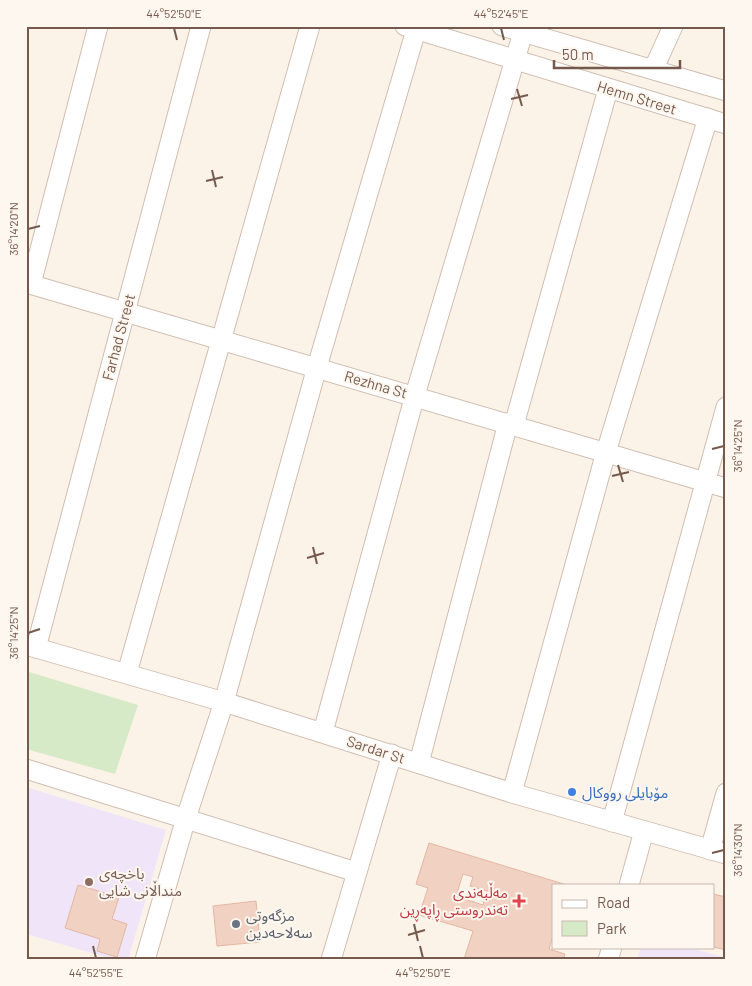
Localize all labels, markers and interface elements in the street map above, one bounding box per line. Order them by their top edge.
text: 44°52'50"E [146,6,202,20]
text: 44°52'45"E [473,6,529,20]
scale bar [554,38,681,70]
text: 50 m [562,45,594,63]
street label: Hemn Street [595,76,679,118]
text: 36°14'20"N [6,202,20,256]
street label: Farhad Street [98,292,138,382]
street label: Rezhna St [342,366,410,402]
text: 36°14'25"N [730,419,744,473]
text: 36°14'25"N [6,606,20,660]
street label: Sardar St [345,731,407,767]
place label: مۆبایلی رووکال [582,783,668,802]
marker: مۆبایلی رووکال [566,786,578,798]
text: 36°14'30"N [730,823,744,877]
place label: باخچەی منداڵانی شایی [99,864,182,900]
marker: باخچەی منداڵانی شایی [83,876,95,888]
place label: مەڵبەندی تەندروستی ڕاپەڕین [400,882,508,922]
legend [552,884,714,948]
text: Road [597,893,630,911]
marker: مەڵبەندی تەندروستی ڕاپەڕین [512,894,526,908]
place label: مزگەوتی سەلاحەدین [246,906,313,942]
marker: مزگەوتی سەلاحەدین [230,918,242,930]
text: Park [597,919,627,937]
text: 44°52'55"E [69,965,123,979]
text: 44°52'50"E [395,965,451,979]

